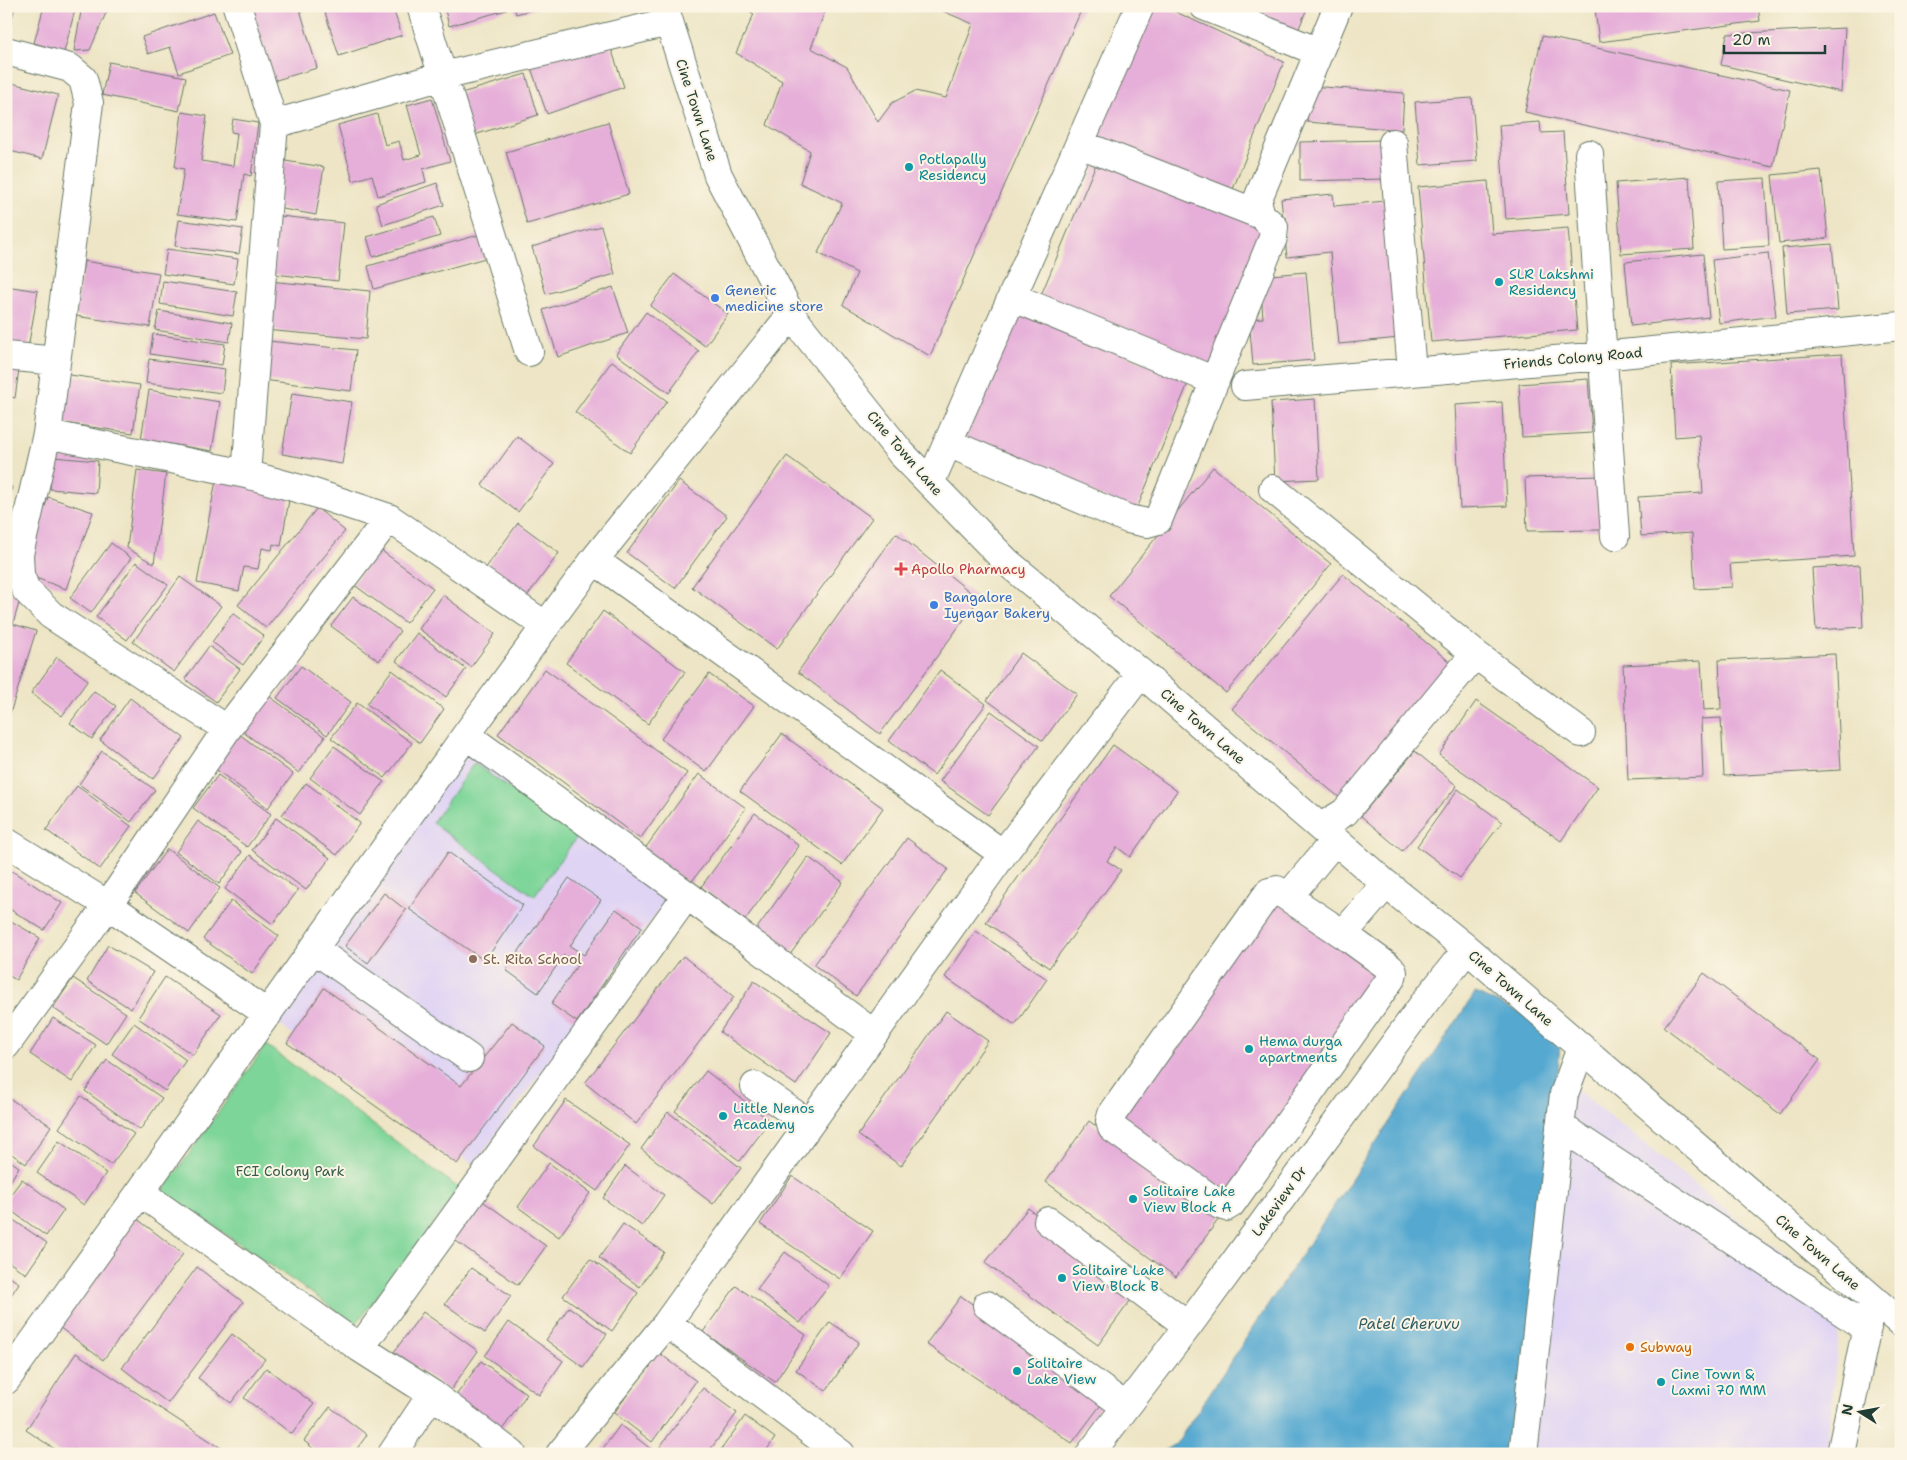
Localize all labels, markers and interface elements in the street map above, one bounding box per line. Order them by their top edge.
scale bar [1724,22,1826,54]
text: 20 m [1732,30,1771,50]
street label: Cine Town Lane [672,56,722,164]
place label: Potlapally Residency [919,150,987,184]
marker: Potlapally Residency [903,161,915,173]
place label: SLR Lakshmi Residency [1509,265,1594,299]
marker: SLR Lakshmi Residency [1493,276,1505,288]
place label: Generic medicine store [725,281,823,315]
marker: Generic medicine store [709,292,721,304]
street label: Friends Colony Road [1503,343,1643,373]
street label: Cine Town Lane [863,407,947,499]
place label: Apollo Pharmacy [911,560,1025,578]
marker: Apollo Pharmacy [895,563,907,575]
place label: Bangalore Iyengar Bakery [944,588,1050,622]
marker: Bangalore Iyengar Bakery [928,599,940,611]
street label: Cine Town Lane [1157,684,1249,768]
street label: Cine Town Lane [1465,946,1557,1030]
place label: St. Rita School [483,950,582,968]
marker: St. Rita School [467,953,479,965]
place label: Hema durga apartments [1259,1032,1343,1066]
marker: Hema durga apartments [1243,1043,1255,1055]
place label: Little Nenos Academy [733,1099,815,1133]
marker: Little Nenos Academy [717,1110,729,1122]
park label: FCI Colony Park [236,1162,344,1180]
street label: Lakeview Dr [1247,1162,1311,1240]
place label: Solitaire Lake View Block A [1143,1182,1235,1216]
marker: Solitaire Lake View Block A [1127,1193,1139,1205]
street label: Cine Town Lane [1772,1210,1864,1294]
place label: Solitaire Lake View Block B [1072,1261,1164,1295]
marker: Solitaire Lake View Block B [1056,1272,1068,1284]
water label: Patel Cheruvu [1358,1314,1460,1334]
place label: Subway [1640,1338,1692,1356]
marker: Subway [1624,1341,1636,1353]
place label: Solitaire Lake View [1027,1354,1097,1388]
marker: Solitaire Lake View [1011,1365,1023,1377]
place label: Cine Town & Laxmi 70 MM [1671,1365,1766,1399]
marker: Cine Town & Laxmi 70 MM [1655,1376,1667,1388]
north arrow [1834,1388,1884,1438]
text: N [1837,1402,1857,1417]

